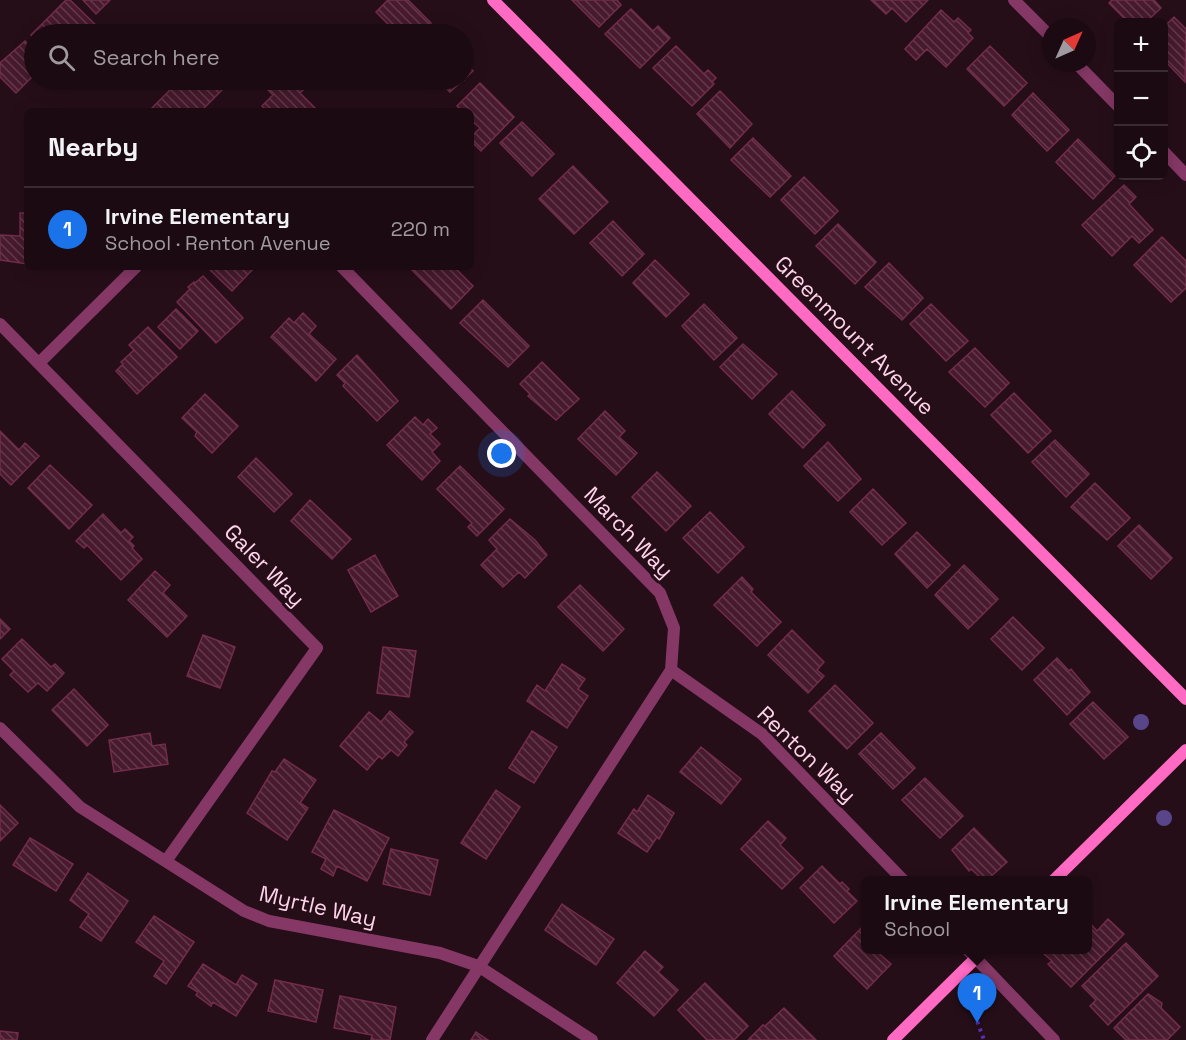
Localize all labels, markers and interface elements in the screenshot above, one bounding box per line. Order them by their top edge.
north arrow [1042,18,1096,72]
map controls [1114,18,1168,180]
button: + [1114,18,1168,72]
search box [24,24,474,90]
icon: search [45,41,78,74]
text: Search here [93,43,220,71]
button: − [1114,72,1168,126]
button: locate [1114,126,1168,180]
text: Nearby [48,130,138,164]
text: Irvine Elementary [105,202,290,230]
text: 1 [63,216,72,242]
text: 220 m [391,216,450,242]
text: School · Renton Avenue [105,230,331,256]
street label: Greenmount Avenue [769,249,941,421]
your location [487,439,516,468]
street label: March Way [578,480,680,584]
street label: Galer Way [219,518,311,612]
street label: Renton Way [752,700,862,808]
popup [861,876,1092,954]
street label: Myrtle Way [257,879,379,933]
text: Irvine Elementary [884,888,1069,916]
text: School [884,916,950,942]
pin: 1 [958,974,996,1023]

